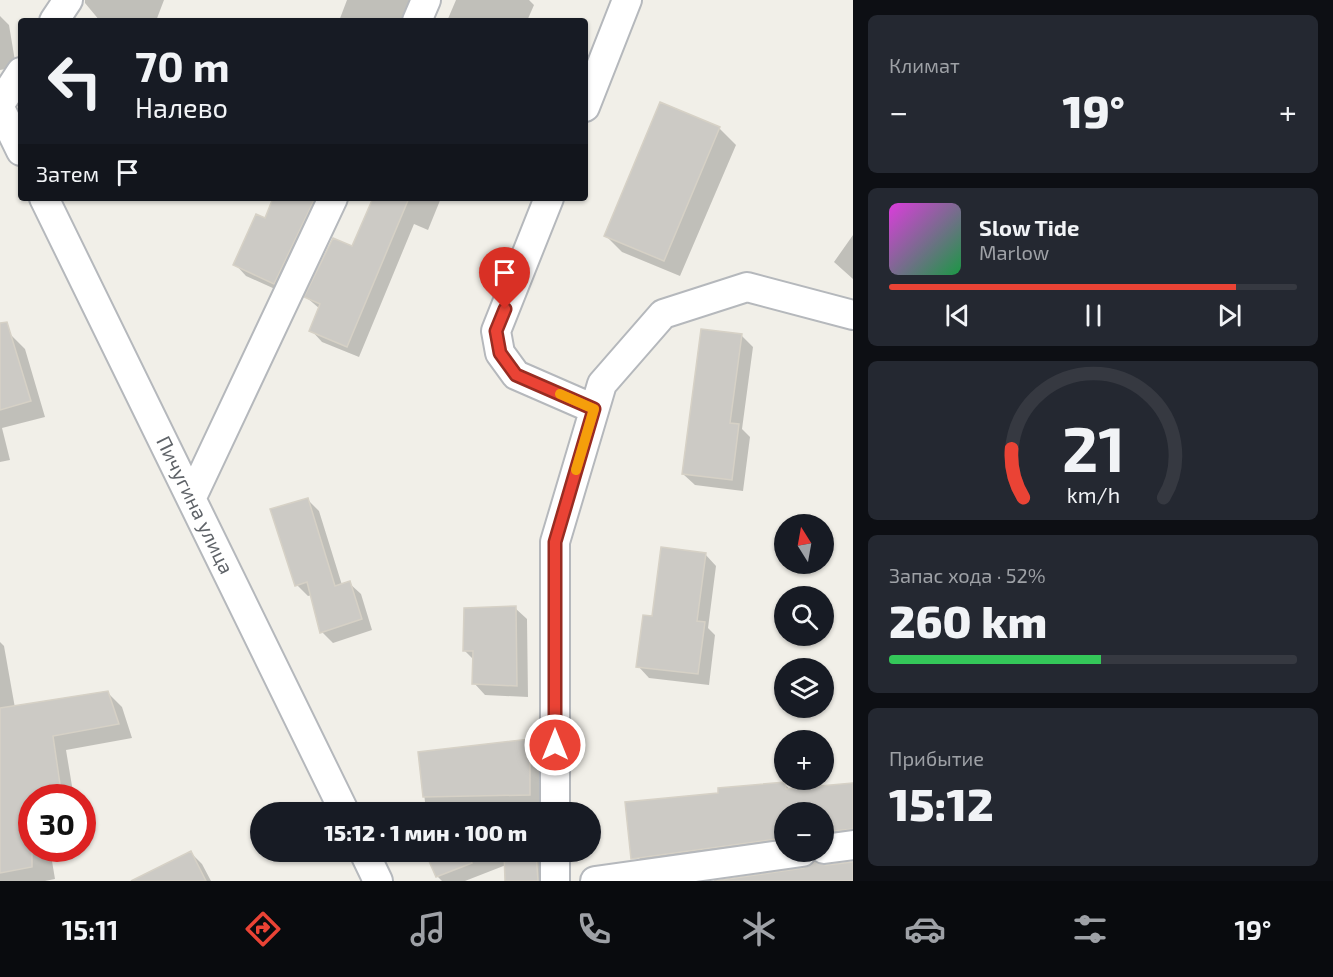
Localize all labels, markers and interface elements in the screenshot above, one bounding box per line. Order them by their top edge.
text: 70 m [135,40,230,90]
icon: left [36,42,114,120]
text: Климат [889,53,960,77]
text: 19° [1062,83,1125,137]
text: Налево [135,91,228,123]
text: − [889,91,908,131]
text: + [1279,91,1297,131]
icon: arrive [111,156,144,189]
text: Затем [36,160,99,186]
text: Slow Tide [979,214,1079,240]
text: Marlow [979,240,1049,264]
pin [479,247,530,309]
icon: arrive [488,256,521,289]
icon: previous [941,299,974,332]
icon: pause [1077,299,1110,332]
icon: next [1213,299,1246,332]
text: 21 [1061,410,1125,485]
street label: Пичугина улица [151,432,240,578]
text: km/h [1066,482,1120,507]
north arrow [774,514,834,574]
map controls [774,514,834,862]
text: Запас хода · 52% [889,563,1046,587]
button: search [774,586,834,646]
text: 260 km [889,593,1047,647]
button: layers [774,658,834,718]
position arrow [523,713,587,777]
button: + [774,730,834,790]
text: Прибытие [889,746,984,770]
text: 15:12 [889,776,994,830]
speed limit sign: 30 [18,784,96,862]
button: − [774,802,834,862]
text: 15:12 · 1 мин · 100 m [324,819,527,845]
icon: directions [242,908,284,950]
icon: music [407,908,449,950]
icon: phone [573,908,615,950]
icon: climate [738,908,780,950]
icon: car [904,908,946,950]
icon: filters [1069,908,1111,950]
text: 15:11 [62,913,119,945]
text: 19° [1234,913,1271,945]

